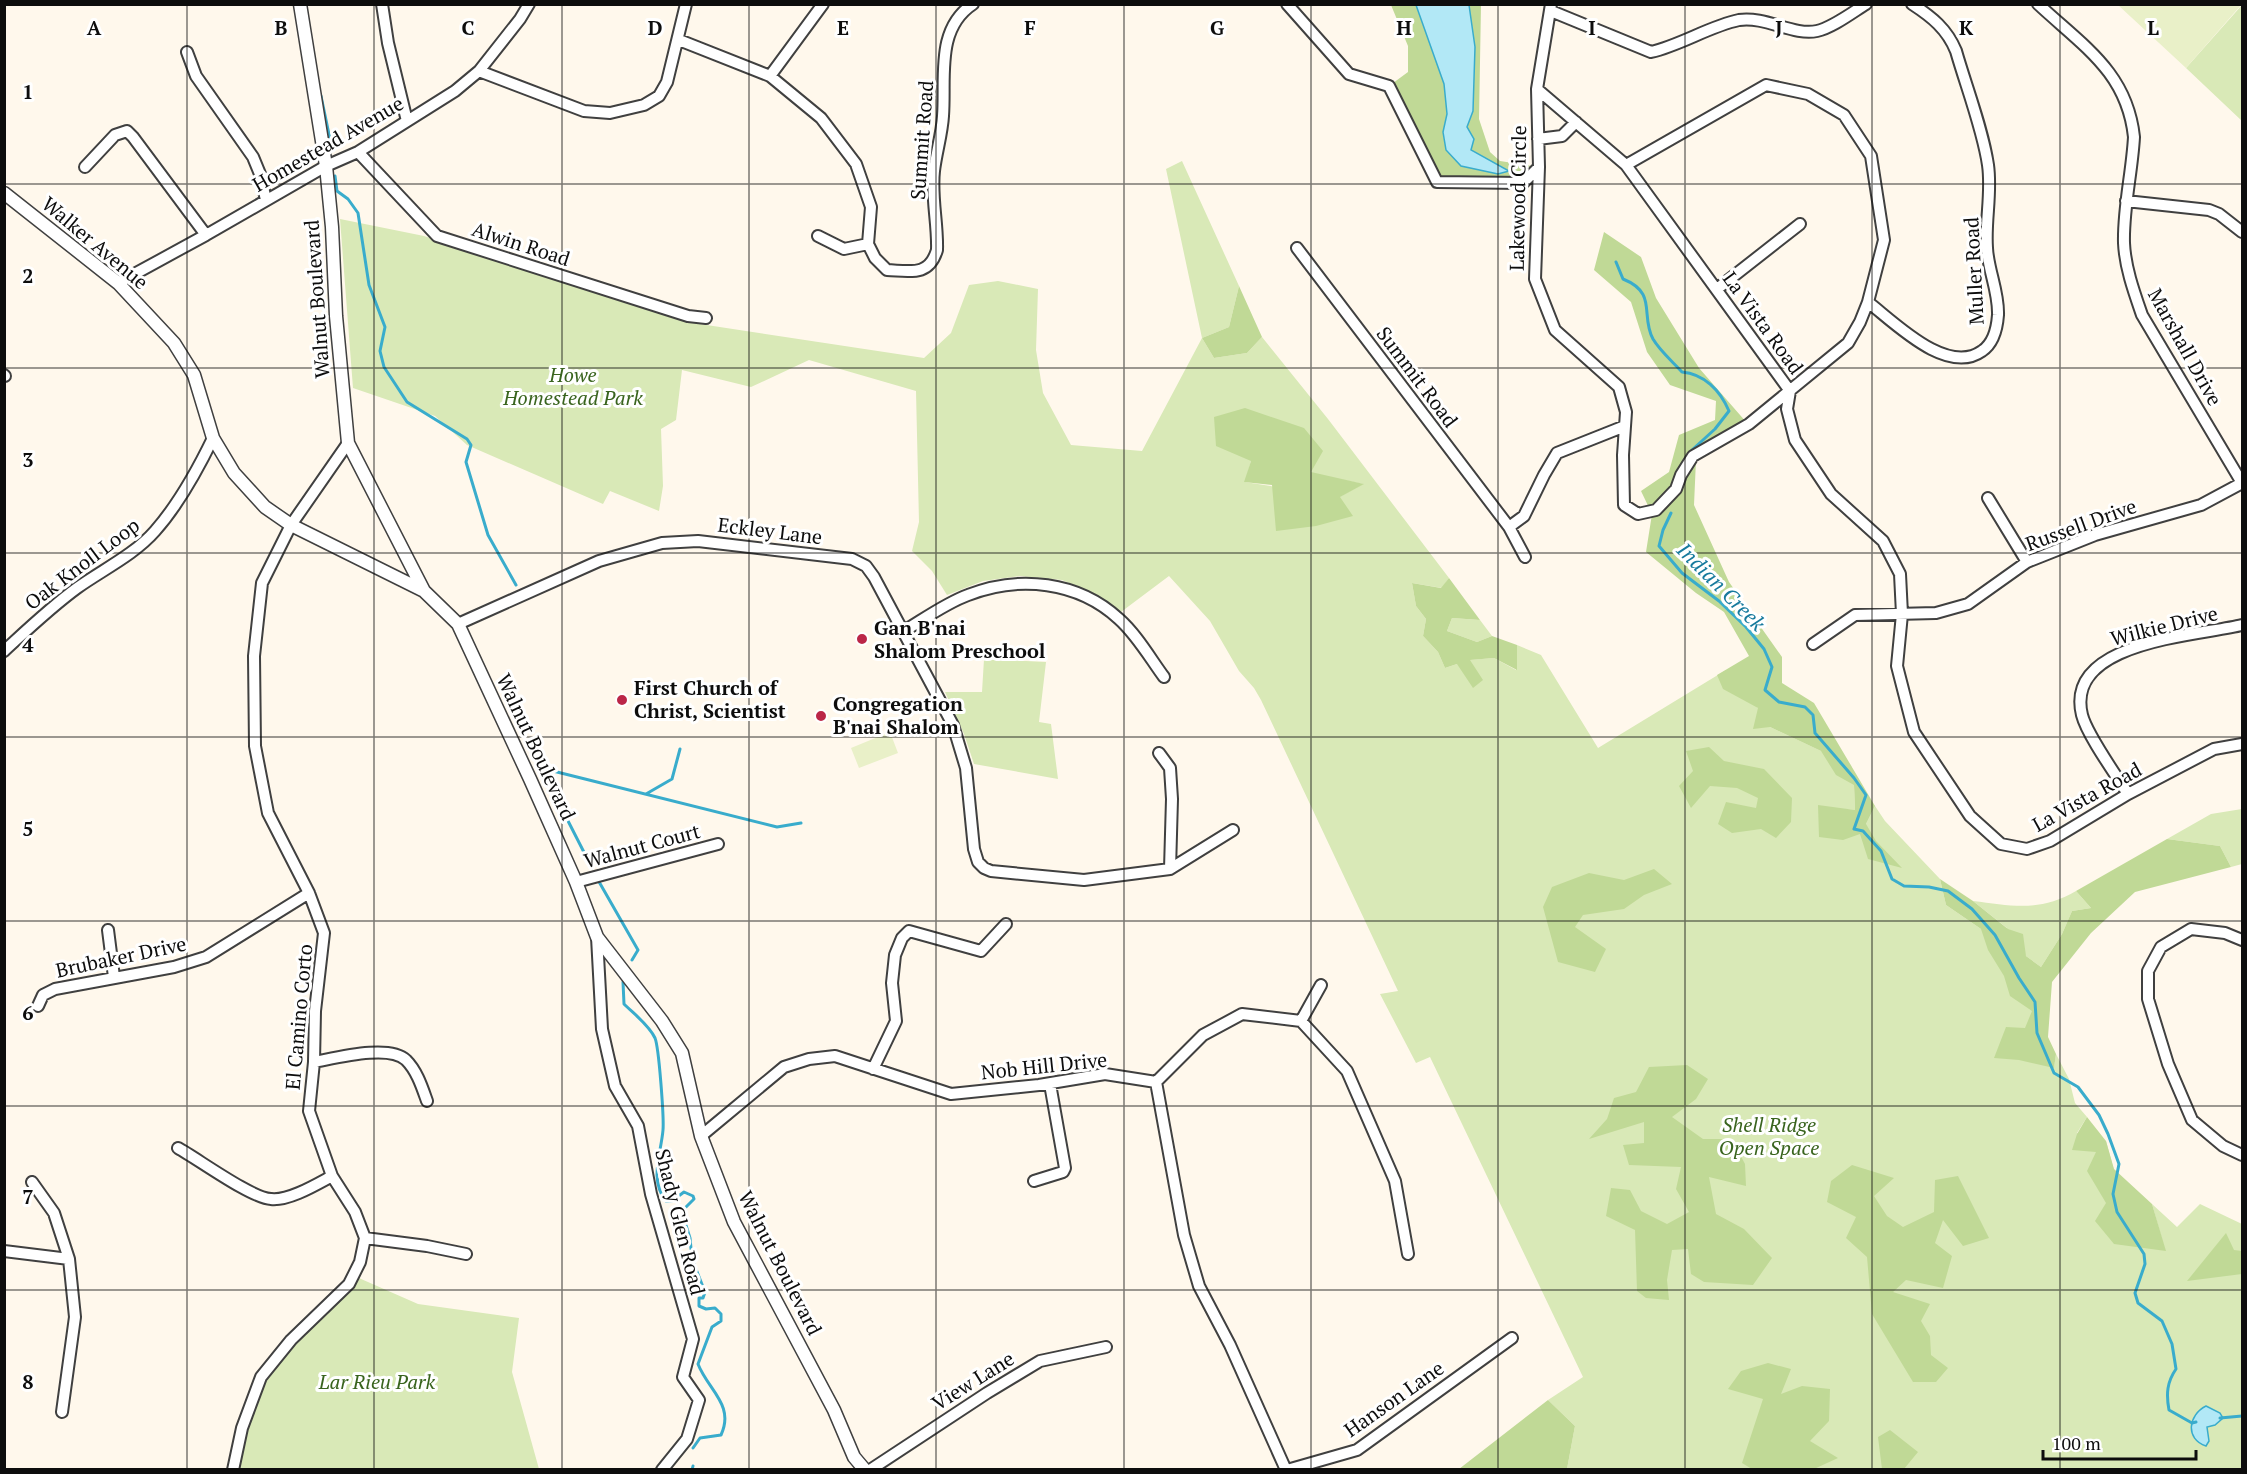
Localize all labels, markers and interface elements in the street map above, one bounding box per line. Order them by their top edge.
text: A [87,14,102,41]
text: B [275,14,288,41]
text: C [461,14,475,41]
text: D [648,14,662,41]
text: E [837,14,849,41]
text: F [1024,14,1036,41]
text: G [1210,14,1224,41]
text: H [1396,14,1412,41]
text: I [1588,14,1596,41]
text: J [1775,14,1783,41]
text: K [1959,14,1974,41]
text: L [2147,14,2159,41]
text: 1 [22,78,34,105]
street label: Summit Road [904,79,939,201]
street label: Homestead Avenue [247,89,408,198]
street label: Lakewood Circle [1503,125,1532,271]
street label: Walker Avenue [36,190,154,295]
street label: Alwin Road [469,215,574,272]
street label: Muller Road [1957,216,1990,326]
street label: Walnut Boulevard [297,219,336,379]
text: 2 [22,262,34,289]
street label: La Vista Road [1717,266,1810,379]
street label: Marshall Drive [2142,283,2229,410]
street label: Summit Road [1371,321,1464,433]
park label: Howe Homestead Park [502,361,643,411]
text: 3 [22,446,34,473]
street label: Russell Drive [2022,492,2140,557]
street label: Eckley Lane [716,511,824,550]
street label: Oak Knoll Loop [19,512,145,616]
water label: Indian Creek [1671,535,1773,637]
street label: Wilkie Drive [2107,599,2220,652]
place label: Gan B'nai Shalom Preschool [874,614,1046,664]
text: 4 [22,631,34,658]
marker: Gan B'nai Shalom Preschool [855,632,869,646]
street label: Walnut Boulevard [491,669,582,824]
place label: First Church of Christ, Scientist [634,674,786,724]
place label: Congregation B'nai Shalom [833,690,963,740]
marker: First Church of Christ, Scientist [615,693,629,707]
marker: Congregation B'nai Shalom [814,709,828,723]
street label: La Vista Road [2027,755,2146,838]
text: 5 [22,815,34,842]
street label: Walnut Court [581,817,703,874]
street label: Brubaker Drive [53,929,189,984]
street label: El Camino Corto [279,943,318,1091]
text: 6 [22,999,34,1026]
street label: Nob Hill Drive [980,1045,1108,1086]
park label: Shell Ridge Open Space [1719,1111,1819,1161]
street label: Shady Glen Road [649,1146,712,1298]
text: 7 [22,1183,34,1210]
street label: Walnut Boulevard [732,1186,829,1340]
street label: View Lane [926,1345,1019,1416]
street label: Hanson Lane [1338,1354,1449,1443]
text: 8 [22,1368,34,1395]
park label: Lar Rieu Park [318,1368,436,1395]
scale bar [2043,1423,2196,1461]
text: 100 m [2052,1431,2101,1455]

